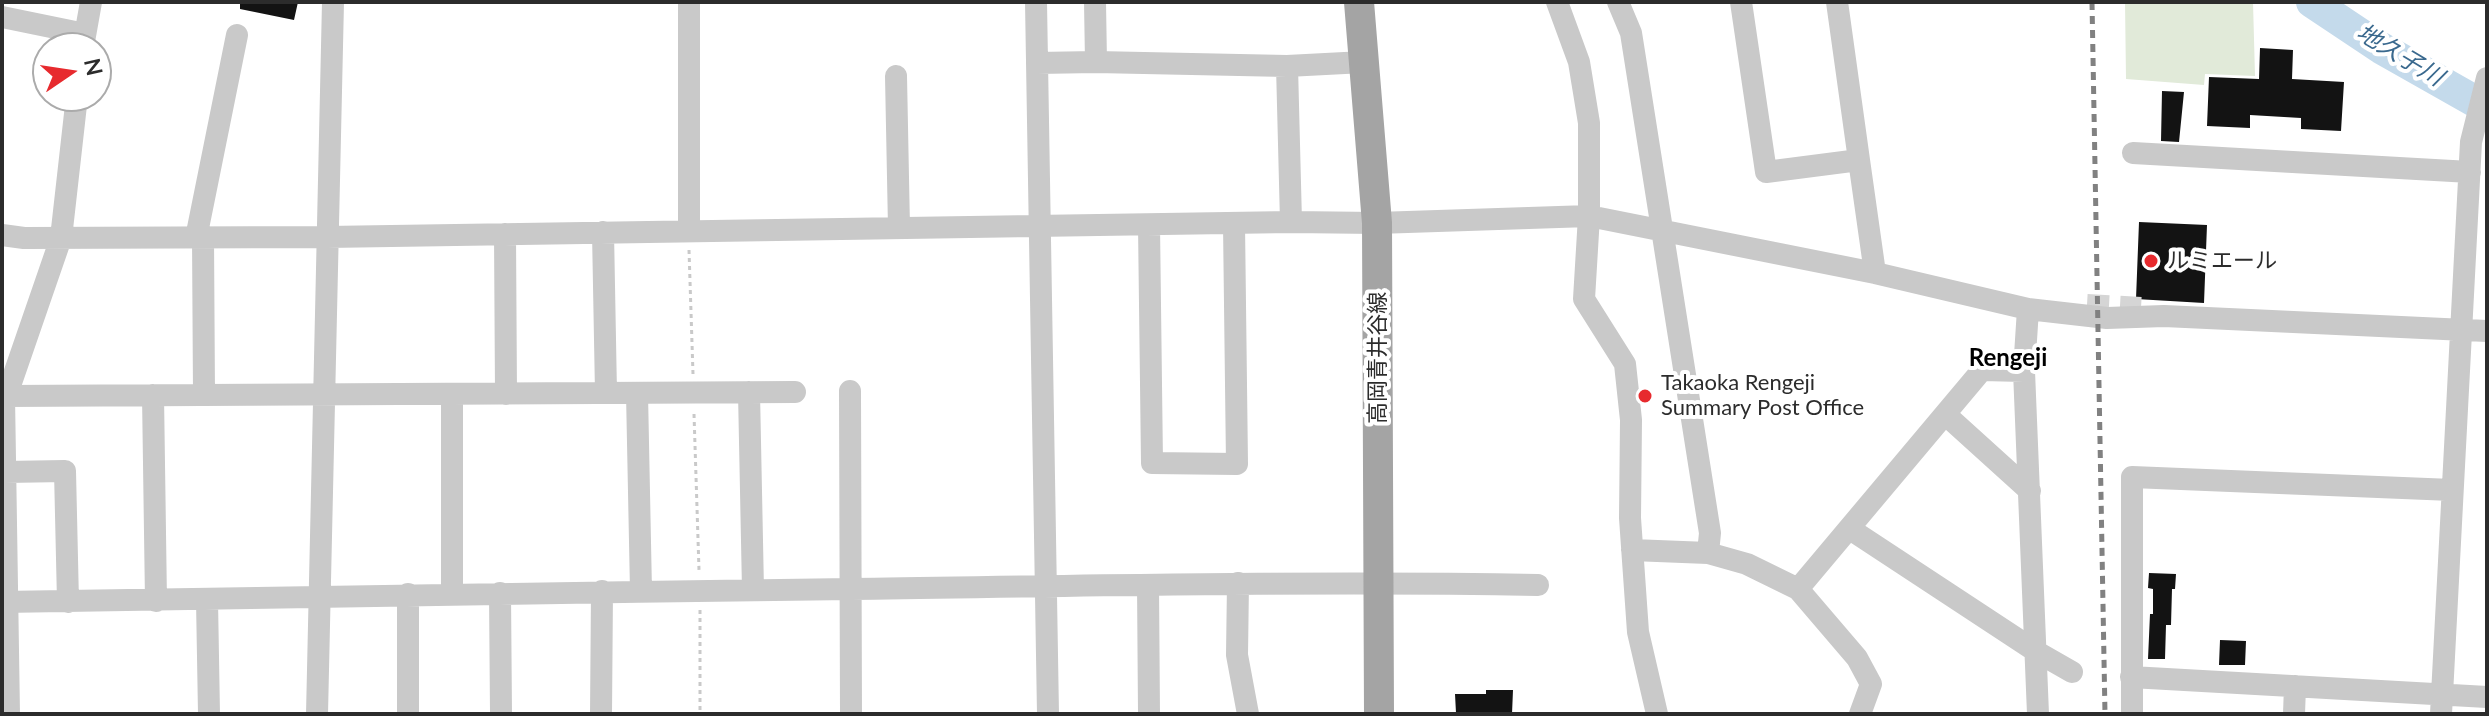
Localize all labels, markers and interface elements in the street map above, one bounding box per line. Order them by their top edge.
water label: 地久子川 [2351,18,2449,92]
north arrow [32,32,112,112]
text: N [79,56,109,78]
place label: ルミエール [2167,248,2277,274]
marker: ルミエール [2142,252,2160,270]
street label: 高岡青井谷線 [1365,292,1391,424]
district label: Rengeji [1969,344,2047,372]
place label: Takaoka Rengeji Summary Post Office [1661,370,1864,422]
marker: Takaoka Rengeji Summary Post Office [1636,387,1654,405]

